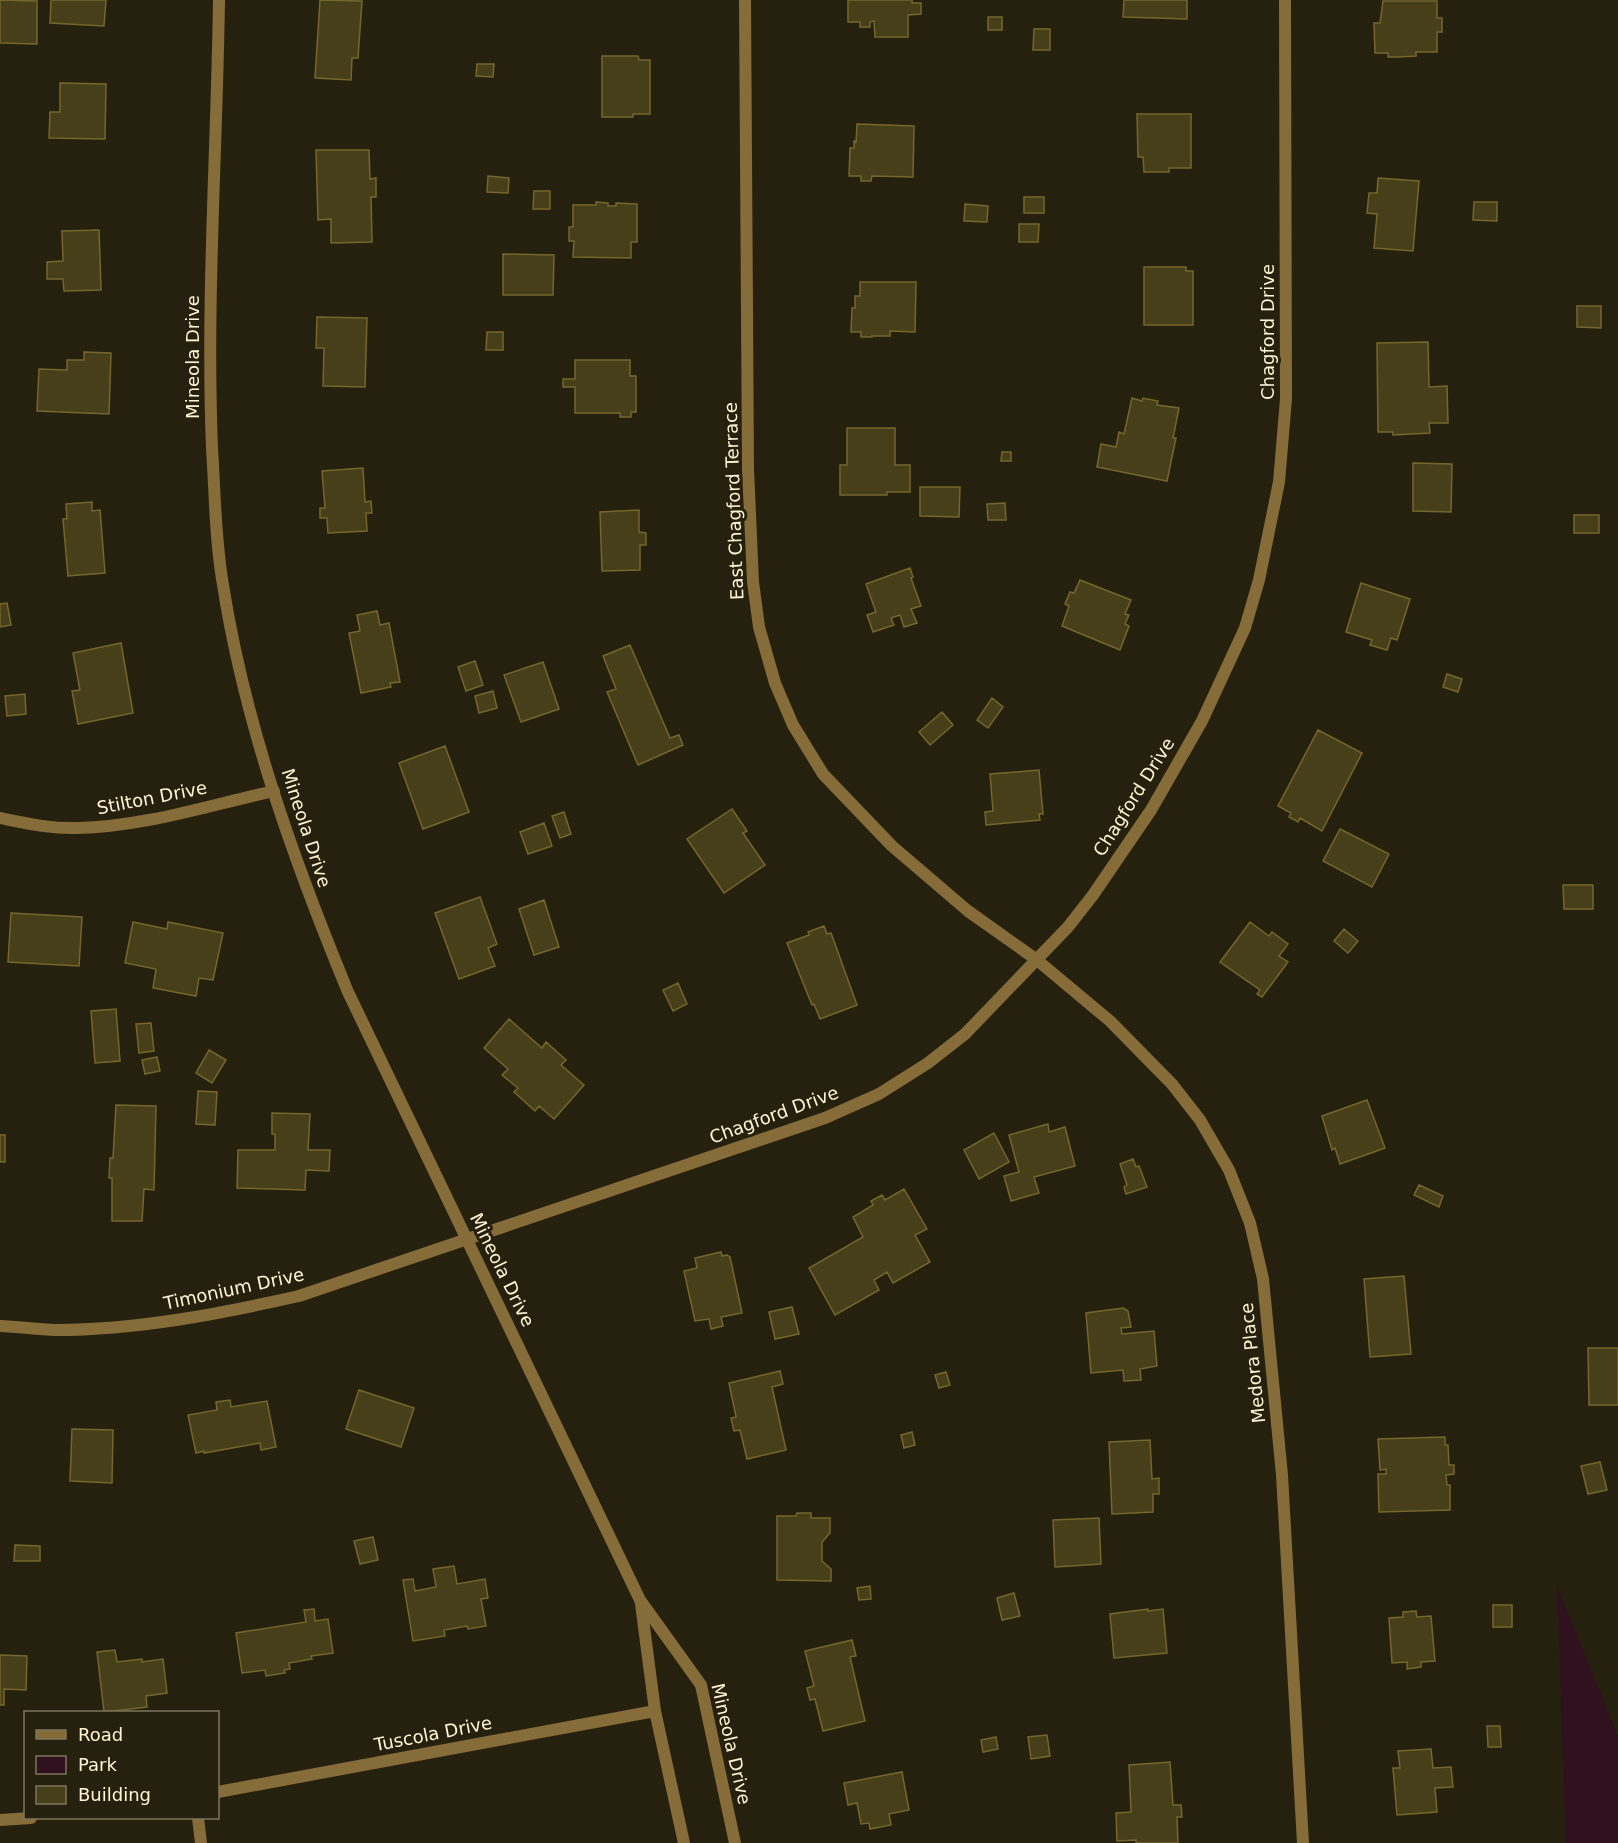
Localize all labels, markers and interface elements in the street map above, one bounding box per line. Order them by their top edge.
street label: Chagford Drive [1257,264,1278,400]
street label: Mineola Drive [182,295,203,419]
street label: East Chagford Terrace [720,402,747,600]
street label: Chagford Drive [1089,733,1179,860]
street label: Mineola Drive [277,766,336,890]
street label: Stilton Drive [95,777,209,818]
street label: Chagford Drive [706,1081,841,1148]
street label: Mineola Drive [466,1210,539,1330]
street label: Timonium Drive [161,1263,306,1314]
street label: Medora Place [1236,1302,1269,1424]
street label: Mineola Drive [707,1681,756,1807]
legend [24,1711,219,1819]
street label: Tuscola Drive [371,1712,494,1755]
text: Road [78,1724,123,1745]
text: Park [78,1754,117,1775]
text: Building [78,1784,151,1805]

